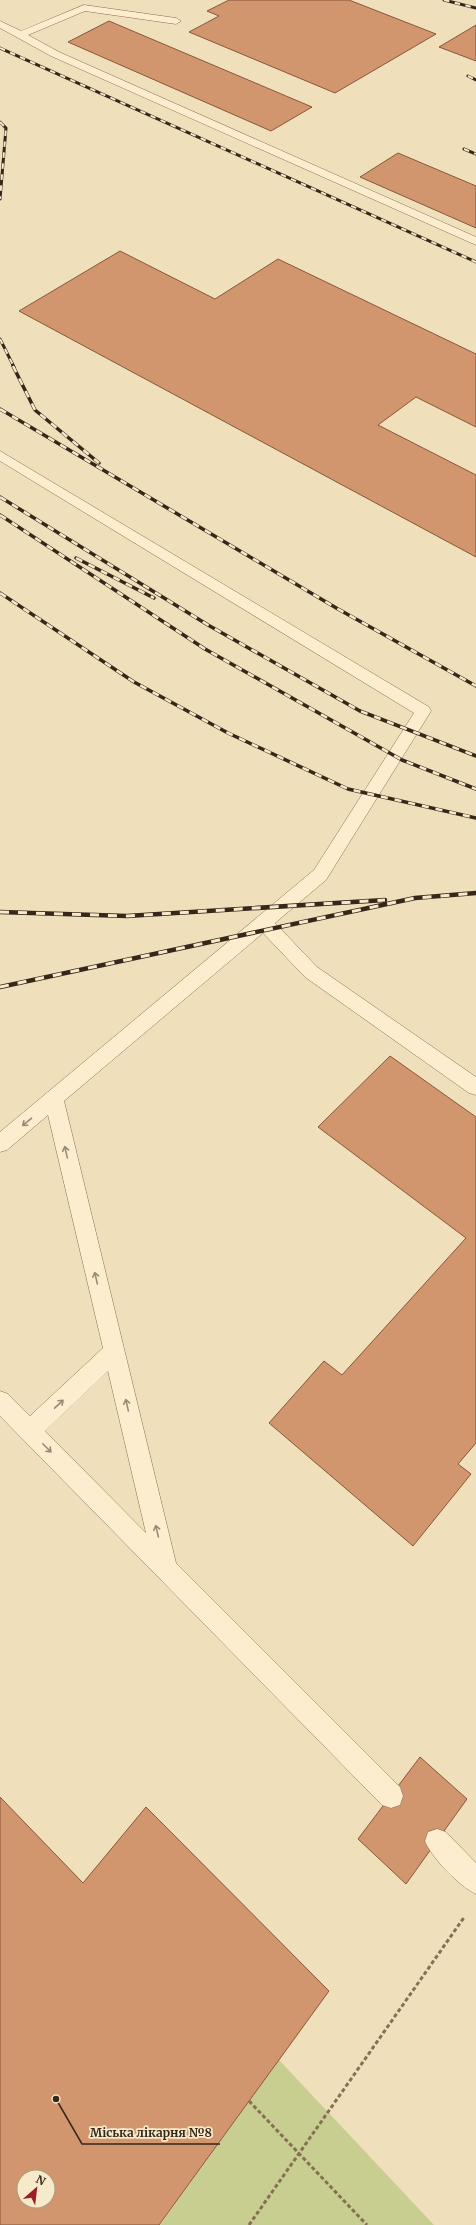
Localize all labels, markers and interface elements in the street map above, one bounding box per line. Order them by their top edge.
one-way arrow [21,1117,32,1126]
one-way arrow [62,1146,69,1159]
one-way arrow [92,1272,100,1285]
one-way arrow [122,1398,130,1411]
one-way arrow [54,1400,64,1409]
one-way arrow [42,1443,52,1453]
one-way arrow [153,1525,160,1538]
callout: Міська лікарня №8 [82,2120,220,2144]
text: Міська лікарня №8 [90,2125,212,2140]
north arrow [16,2169,56,2209]
text: N [34,2172,48,2189]

